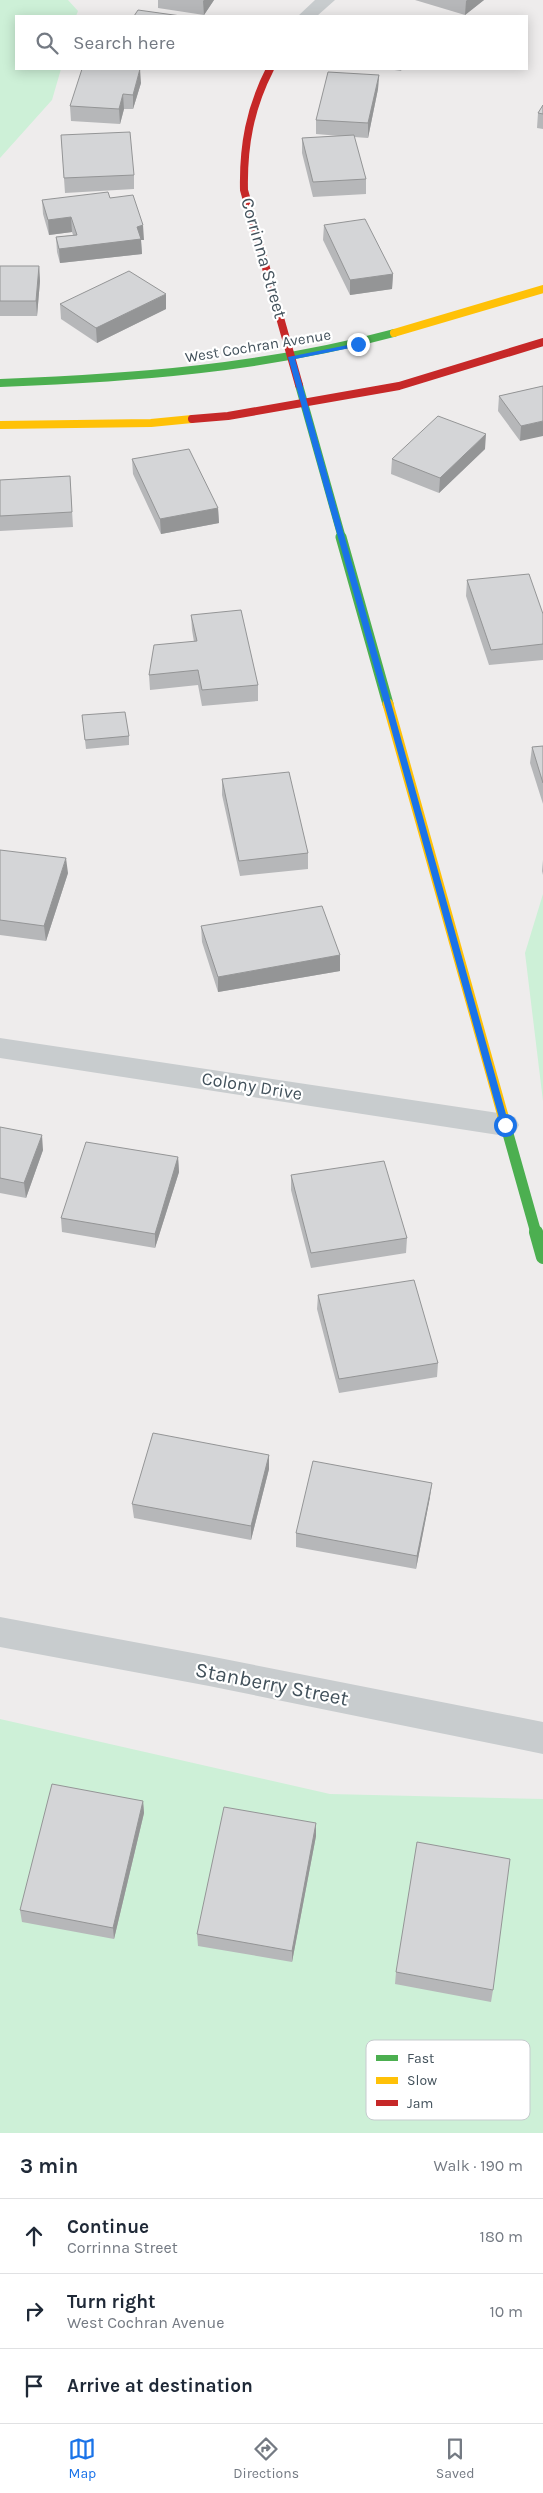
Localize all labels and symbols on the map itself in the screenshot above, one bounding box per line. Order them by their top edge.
street label: Corrinna Street [236,195,292,321]
street label: West Cochran Avenue [184,326,332,366]
route end [347,333,370,356]
street label: Colony Drive [200,1067,304,1105]
route start [494,1114,517,1137]
street label: Stanberry Street [193,1657,351,1711]
legend [366,2040,530,2120]
text: Fast [407,2050,434,2067]
text: Slow [407,2072,437,2089]
text: Jam [407,2095,433,2112]

